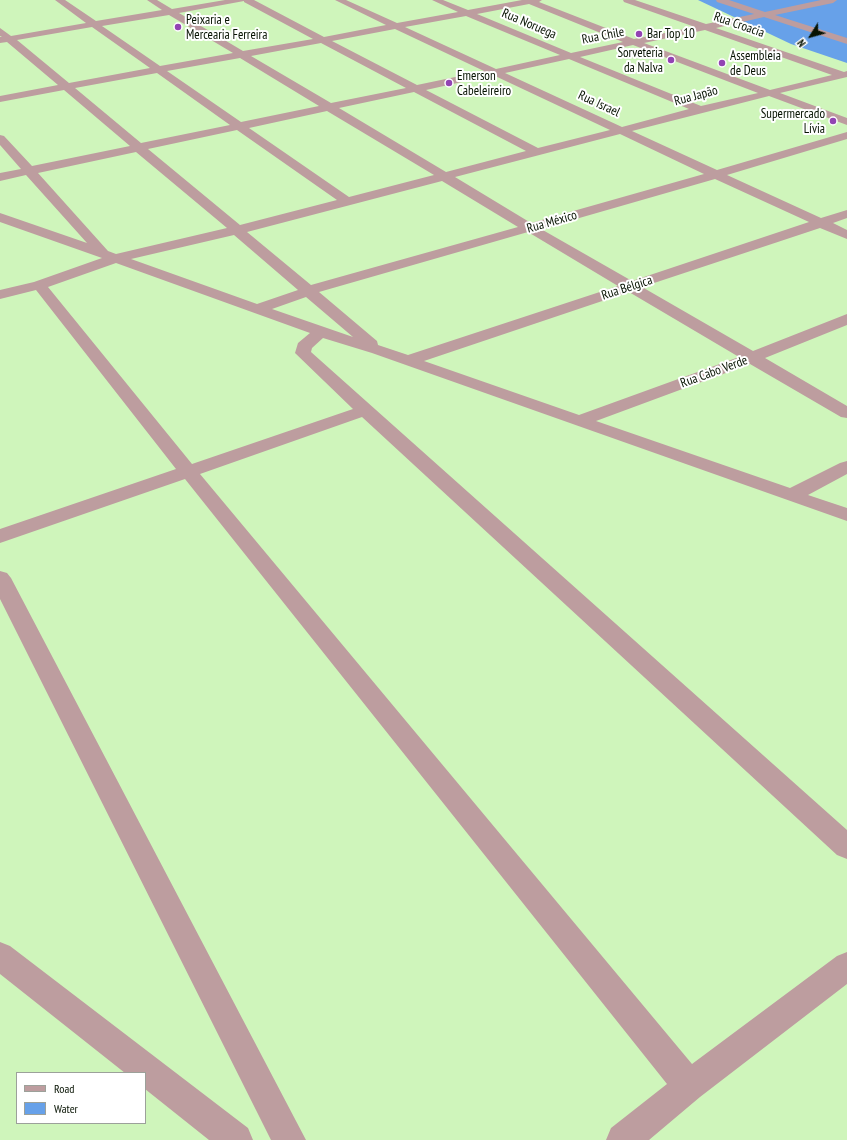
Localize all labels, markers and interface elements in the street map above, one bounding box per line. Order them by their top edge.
street label: Rua Noruega [499,6,559,42]
street label: Rua Croacia [712,9,766,41]
place label: Peixaria e Mercearia Ferreira [186,12,267,43]
north arrow [791,16,831,56]
marker: Peixaria e Mercearia Ferreira [173,22,183,32]
street label: Rua Chile [581,24,625,48]
place label: Bar Top 10 [647,26,695,42]
marker: Bar Top 10 [634,29,644,39]
text: N [794,37,809,50]
place label: Sorveteria da Nalva [617,45,663,76]
place label: Assembleia de Deus [730,48,781,79]
marker: Sorveteria da Nalva [666,55,676,65]
marker: Assembleia de Deus [717,58,727,68]
place label: Emerson Cabeleireiro [457,68,511,99]
marker: Emerson Cabeleireiro [444,78,454,88]
street label: Rua Japão [672,83,720,109]
street label: Rua Israel [576,88,622,120]
place label: Supermercado Lívia [761,106,825,137]
marker: Supermercado Lívia [828,116,838,126]
street label: Rua México [525,207,579,237]
street label: Rua Bélgica [600,272,654,304]
street label: Rua Cabo Verde [678,353,750,391]
legend [16,1072,146,1124]
text: Road [54,1081,74,1096]
text: Water [54,1101,78,1116]

